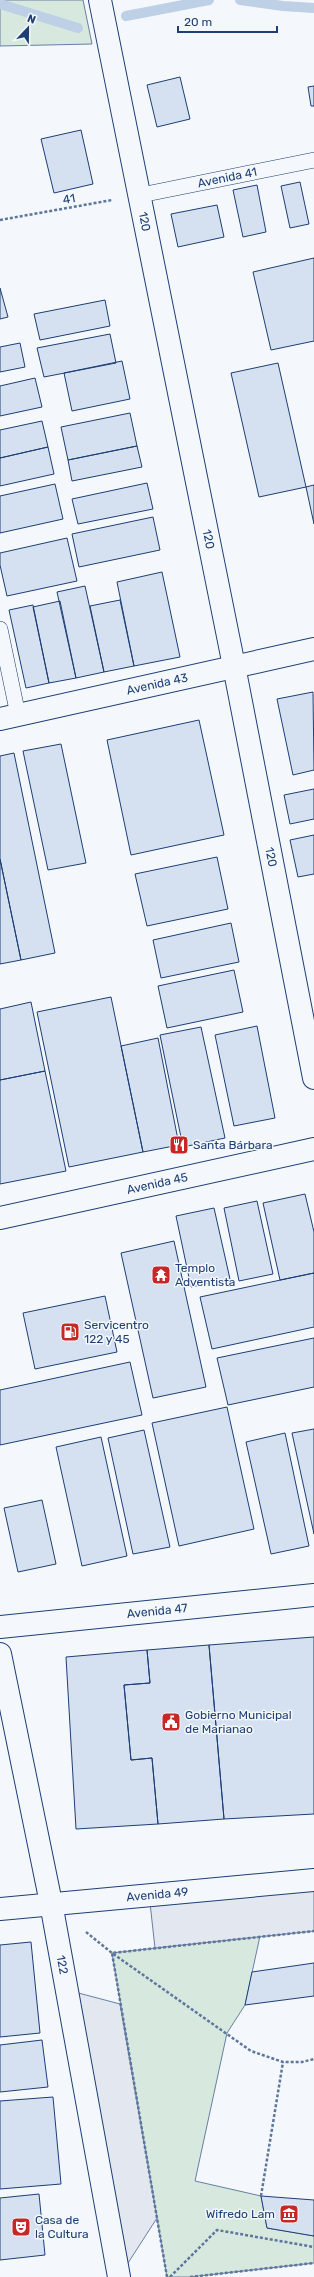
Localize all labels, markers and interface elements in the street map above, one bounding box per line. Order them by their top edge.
north arrow [8,8,48,48]
scale bar [178,8,277,34]
text: N [25,12,38,27]
text: 20 m [184,15,212,29]
street label: Avenida 41 [196,165,258,190]
street label: 41 [62,191,76,207]
street label: 120 [136,210,153,233]
street label: 120 [200,528,217,550]
street label: Avenida 43 [125,670,189,698]
street label: 120 [262,846,280,868]
restaurant icon: Santa Bárbara [168,1134,190,1156]
place label: Santa Bárbara [193,1138,273,1152]
street label: Avenida 45 [125,1170,189,1197]
place label: Templo Adventista [175,1261,235,1289]
temple icon: Templo Adventista [150,1264,172,1286]
place label: Servicentro 122 y 45 [84,1318,149,1346]
fuel station icon: Servicentro 122 y 45 [59,1321,81,1343]
street label: Avenida 47 [126,1601,188,1621]
place label: Gobierno Municipal de Marianao [185,1708,292,1736]
public building icon: Gobierno Municipal de Marianao [160,1711,182,1733]
street label: Avenida 49 [126,1885,189,1904]
street label: 122 [54,1954,71,1976]
museum icon: Wifredo Lam [278,2203,300,2225]
place label: Wifredo Lam [206,2207,275,2221]
place label: Casa de la Cultura [35,2213,89,2241]
theatre icon: Casa de la Cultura [10,2216,32,2238]

